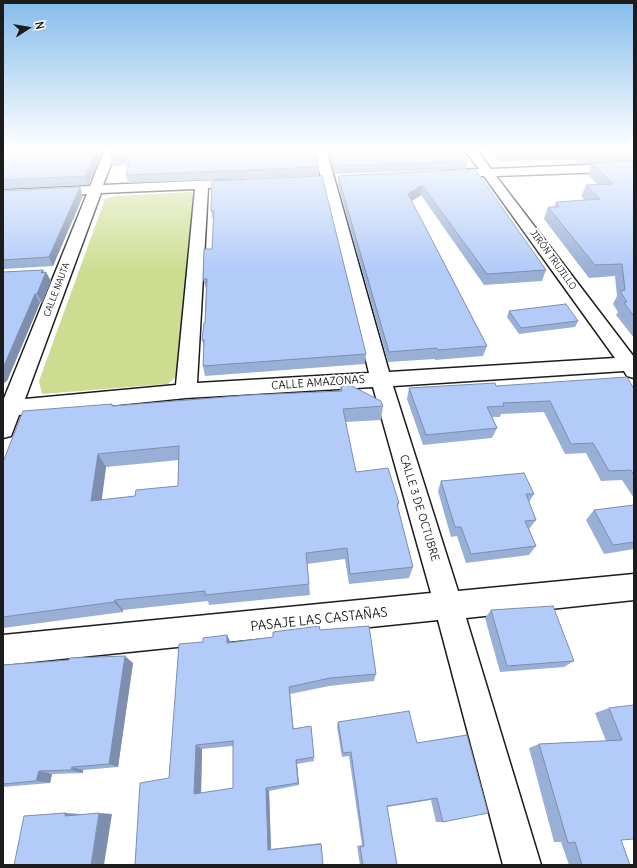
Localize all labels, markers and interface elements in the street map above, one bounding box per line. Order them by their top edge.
north arrow [8,8,48,48]
text: N [32,20,47,31]
street label: JIRÓN TRUJILLO [528,228,578,292]
street label: CALLE NAUTA [42,261,72,319]
street label: CALLE AMAZONAS [271,373,365,393]
street label: CALLE 3 DE OCTUBRE [396,453,442,563]
street label: PASAJE LAS CASTAÑAS [250,605,388,635]

